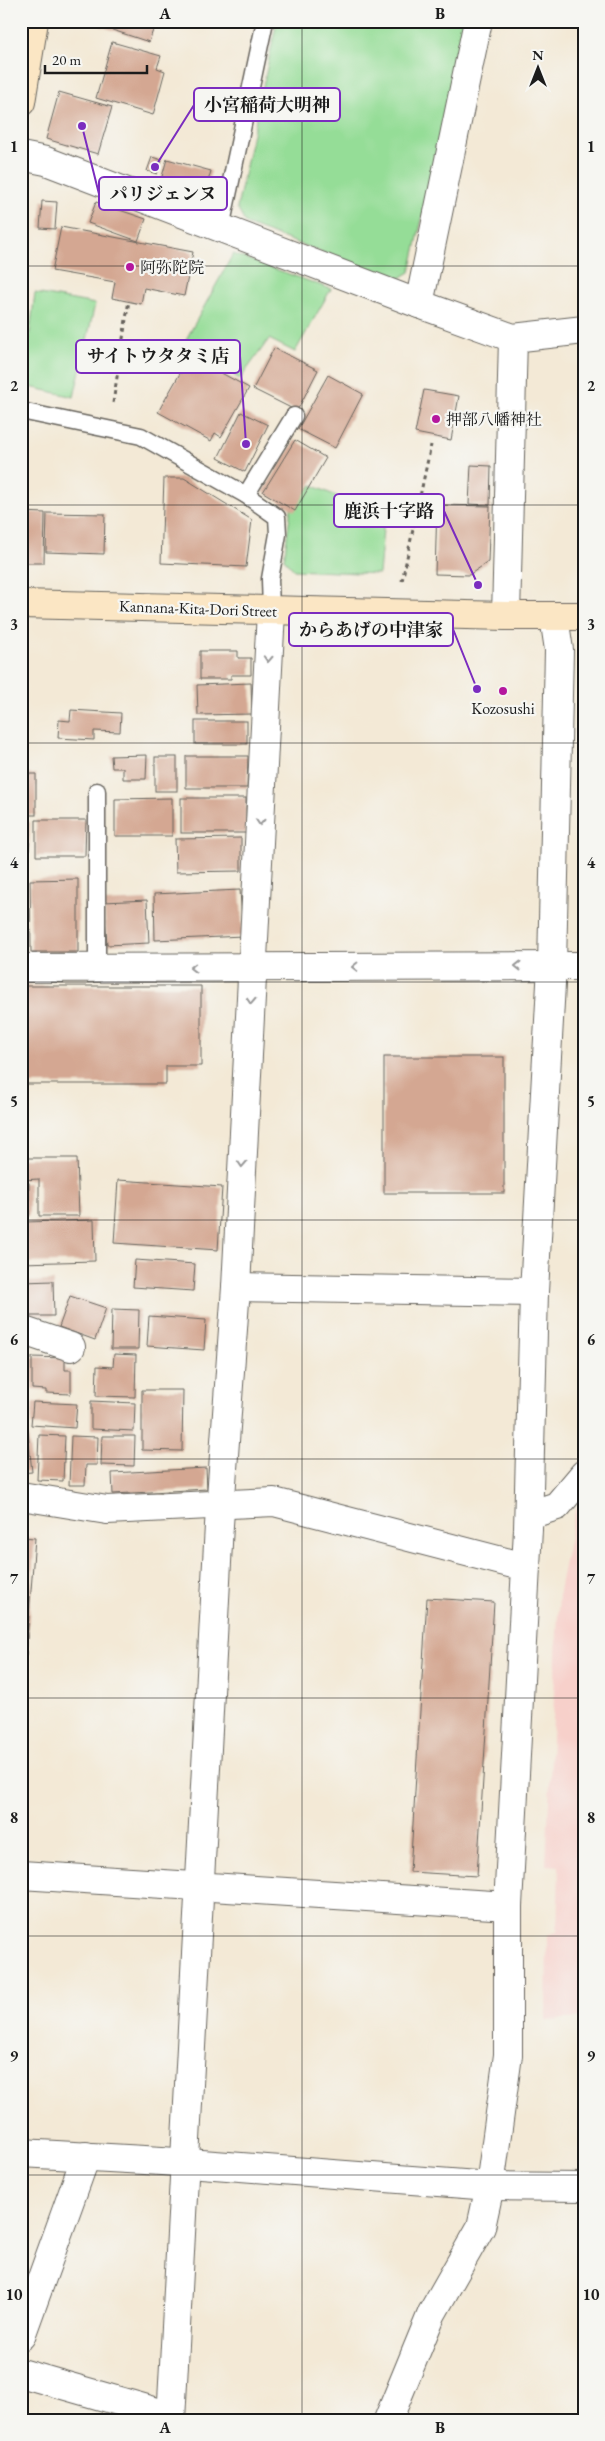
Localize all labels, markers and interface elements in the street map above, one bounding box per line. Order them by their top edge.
text: A [158,3,171,24]
text: B [435,3,445,24]
scale bar [45,42,148,74]
north arrow [512,42,562,92]
text: N [532,46,544,64]
text: 20 m [52,50,81,69]
callout: 小宮稲荷大明神 [194,88,340,121]
text: 小宮稲荷大明神 [204,93,330,116]
text: 1 [10,136,18,157]
text: 1 [587,136,595,157]
callout: パリジェンヌ [99,177,227,210]
text: パリジェンヌ [110,182,216,205]
place label: 阿弥陀院 [140,257,204,278]
marker: 阿弥陀院 [124,261,136,273]
callout: サイトウタタミ店 [76,340,240,373]
text: サイトウタタミ店 [87,344,229,367]
text: 2 [10,375,19,396]
text: 2 [587,375,596,396]
place label: 押部八幡神社 [446,409,542,430]
marker: 押部八幡神社 [430,413,442,425]
callout: 鹿浜十字路 [334,494,444,527]
text: 鹿浜十字路 [344,499,434,522]
street label: Kannana-Kita-Dori Street [119,595,277,622]
callout: からあげの中津家 [289,613,453,646]
text: 3 [10,614,18,635]
text: 3 [587,614,595,635]
text: からあげの中津家 [299,618,443,641]
one-way arrow [262,655,273,663]
marker: Kozosushi [497,685,509,697]
place label: Kozosushi [471,698,535,719]
one-way arrow [255,818,265,826]
text: 4 [10,852,19,873]
text: 4 [587,852,596,873]
one-way arrow [513,961,521,971]
one-way arrow [351,962,358,972]
one-way arrow [188,963,196,973]
one-way arrow [245,998,256,1006]
text: 5 [10,1091,18,1112]
text: 5 [587,1091,595,1112]
one-way arrow [237,1160,248,1168]
text: 6 [10,1329,19,1350]
text: 6 [587,1329,596,1350]
text: 7 [10,1568,19,1589]
text: 7 [587,1568,596,1589]
text: 8 [10,1807,18,1828]
text: 8 [587,1807,595,1828]
text: 9 [10,2045,19,2066]
text: 9 [587,2045,596,2066]
text: 10 [6,2284,23,2305]
text: 10 [583,2284,600,2305]
text: A [158,2417,171,2438]
text: B [435,2417,445,2438]

